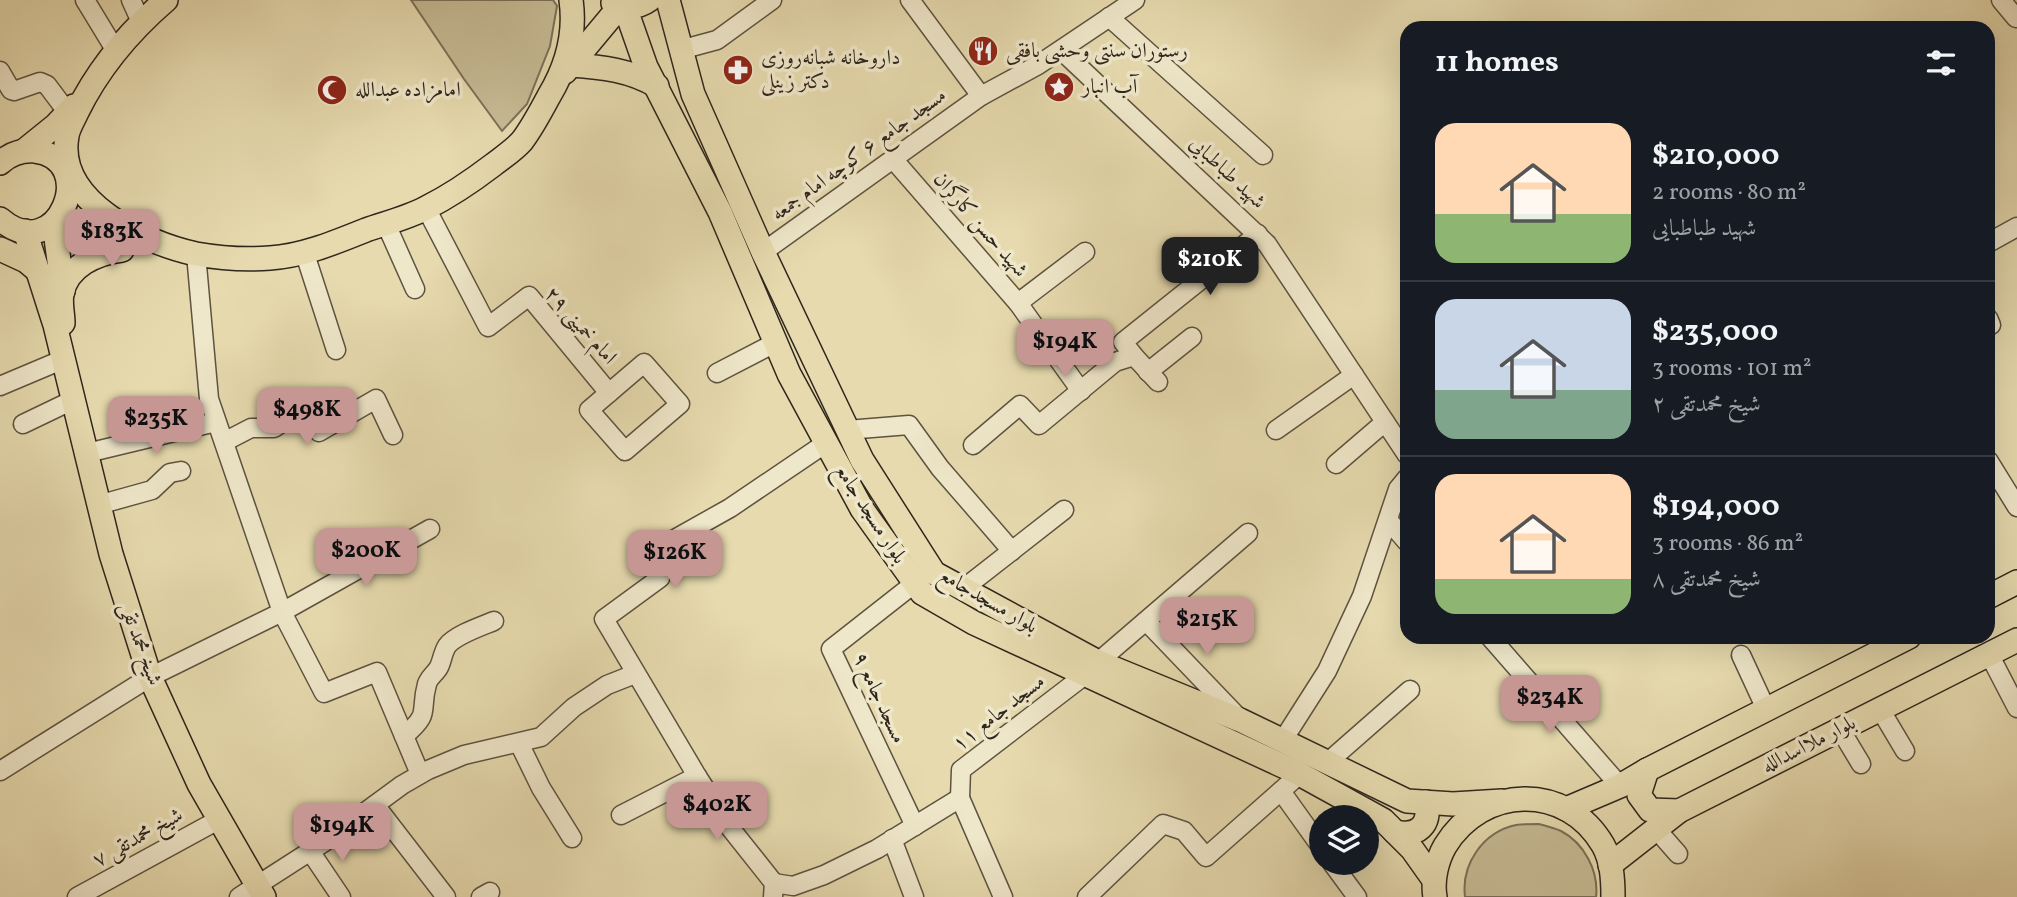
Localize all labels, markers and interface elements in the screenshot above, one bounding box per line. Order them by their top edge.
restaurant icon: رستوران سنتی وحشی بافقی [966,34,1000,68]
place label: رستوران سنتی وحشی بافقی [1006,37,1188,66]
text: 11 homes [1435,42,1559,84]
place label: داروخانه شبانه‌روزی دکتر زینلی [761,44,900,97]
icon: filters [1922,44,1960,82]
pharmacy icon: داروخانه شبانه‌روزی دکتر زینلی [721,53,755,87]
place icon: آب انبار [1042,70,1076,104]
mosque icon: امامزاده عبدالله [315,73,349,107]
place label: آب انبار [1080,73,1140,102]
place label: امامزاده عبدالله [355,76,461,105]
street label: مسجد جامع ۶ کوچه امام جمعه [765,81,954,231]
street label: شهید طباطبایی [1182,130,1272,216]
text: $210,000 [1652,135,1780,177]
icon: home [1491,151,1575,235]
street label: شهید حسن کارگران [926,165,1035,284]
text: 2 rooms · 80 m² [1652,177,1806,209]
pin: $183K [63,210,161,269]
text: شهید طباطبایی [1652,213,1756,245]
text: $183K [81,216,144,248]
pin: $210K [1161,238,1259,297]
text: $210K [1178,244,1242,276]
street label: امام خمینی ۲۹ [536,281,623,373]
text: $235,000 [1652,311,1778,353]
pin: $194K [1016,320,1114,379]
text: $194K [1033,326,1097,358]
icon: home [1491,327,1575,411]
text: 3 rooms · 101 m² [1652,353,1812,385]
pin: $498K [258,388,356,447]
text: شیخ محمدتقی ۲ [1652,389,1761,421]
text: $498K [273,394,341,426]
pin: $235K [107,396,205,456]
text: $235K [124,403,188,435]
street label: بلوار مسجد جامع [824,458,913,572]
text: $194,000 [1652,486,1780,528]
icon: home [1491,502,1575,586]
pin: $200K [317,528,415,588]
text: 3 rooms · 86 m² [1652,528,1803,560]
pin: $126K [626,530,724,590]
text: $200K [331,535,401,567]
text: $126K [643,537,707,569]
street label: بلوار مسجدجامع [931,561,1043,644]
text: شیخ محمدتقی ۸ [1652,564,1761,596]
street label: شیخ محمد تقی [109,598,169,691]
pin: $215K [1158,598,1256,657]
text: $215K [1176,604,1238,636]
street label: مسجد جامع ۹ [842,647,913,750]
street label: مسجد جامع ۱۱ [947,668,1053,761]
pin: $234K [1501,676,1599,735]
text: $234K [1517,682,1583,714]
street label: بلوار ملااسدالله [1757,709,1861,781]
pin: $402K [668,782,766,842]
text: $402K [682,789,752,821]
street label: شیخ محمدتقی ۷ [88,801,190,877]
pin: $194K [293,804,391,863]
map controls [1309,805,1379,875]
button: layers [1309,805,1379,875]
text: $194K [310,810,374,842]

